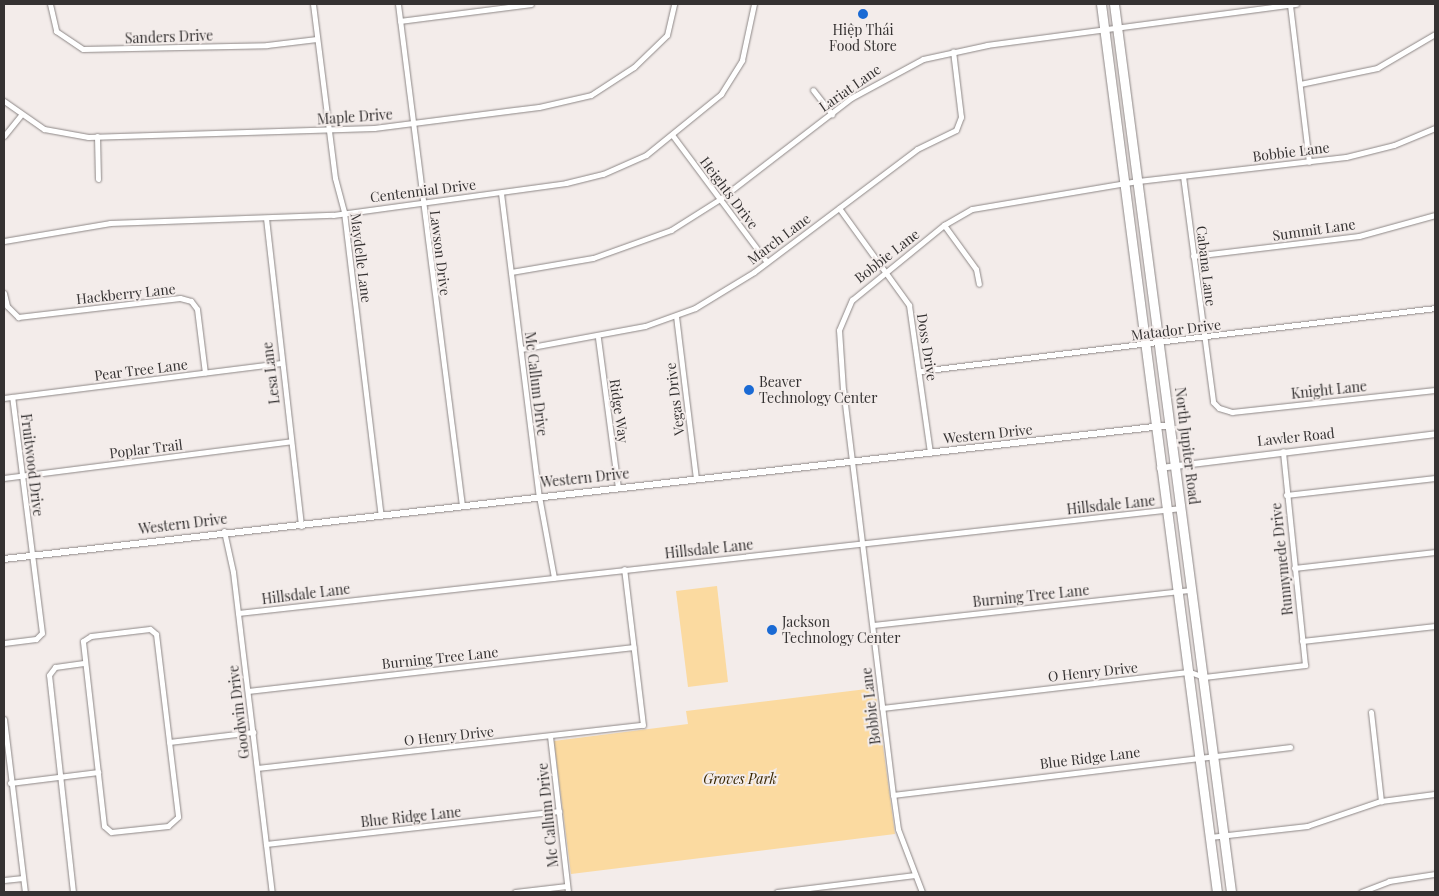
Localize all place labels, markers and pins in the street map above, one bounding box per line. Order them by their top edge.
marker: Hiệp Thái Food Store [857,8,869,20]
place label: Hiệp Thái Food Store [829,22,897,54]
place label: Beaver Technology Center [759,374,878,407]
marker: Beaver Technology Center [743,384,755,396]
place label: Jackson Technology Center [782,614,901,646]
marker: Jackson Technology Center [766,624,778,636]

